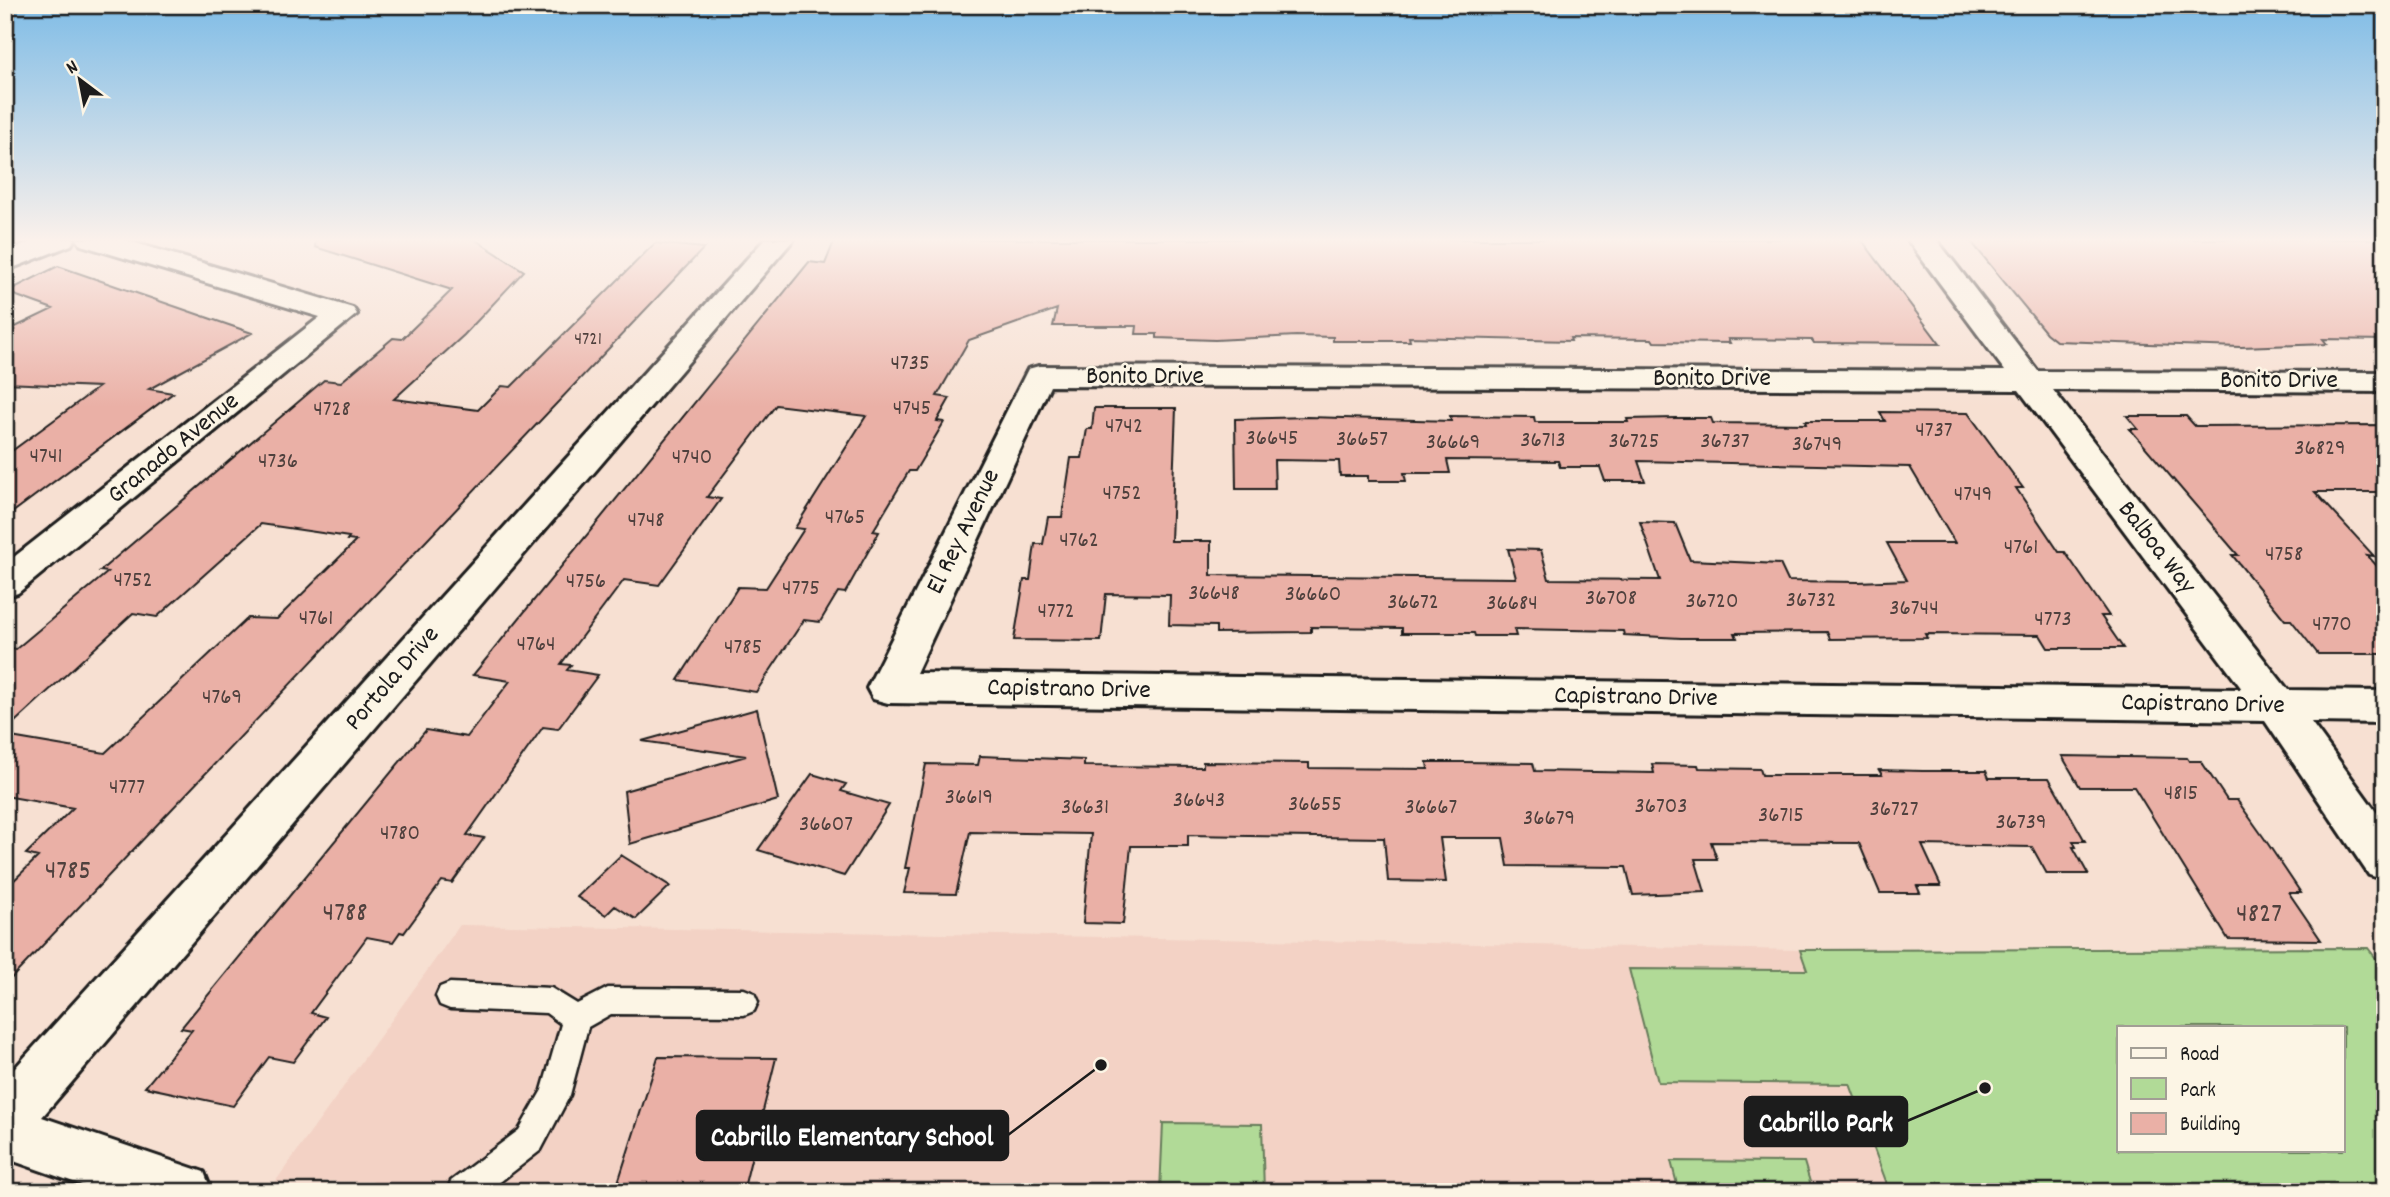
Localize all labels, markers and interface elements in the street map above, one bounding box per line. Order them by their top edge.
north arrow [46,46,116,116]
text: N [62,55,84,82]
house number: 4721 [574,327,602,354]
house number: 4735 [890,348,930,381]
street label: Bonito Drive [1086,359,1204,396]
street label: Bonito Drive [1653,361,1771,398]
street label: Bonito Drive [2220,363,2338,400]
street label: Granado Avenue [100,384,248,514]
house number: 4745 [893,393,931,426]
house number: 4728 [313,394,351,427]
house number: 4742 [1105,411,1143,444]
house number: 4737 [1915,415,1953,448]
house number: 36645 [1246,423,1298,456]
house number: 36657 [1336,424,1388,457]
house number: 36713 [1520,425,1566,458]
house number: 36725 [1609,426,1660,459]
house number: 36737 [1700,426,1750,459]
house number: 36669 [1426,427,1480,460]
house number: 36749 [1792,429,1842,462]
house number: 36829 [2294,433,2346,466]
house number: 4741 [30,441,62,474]
house number: 4740 [672,442,712,475]
house number: 4736 [258,446,298,479]
street label: El Rey Avenue [918,463,1010,601]
house number: 4752 [1102,478,1142,511]
house number: 4749 [1954,479,1992,512]
street label: Balboa Way [2108,494,2205,603]
house number: 4765 [825,502,865,535]
house number: 4748 [627,505,665,538]
house number: 4762 [1059,525,1099,558]
house number: 4761 [2004,532,2038,565]
house number: 4758 [2265,539,2303,572]
house number: 4752 [113,565,153,598]
house number: 4756 [566,566,606,599]
house number: 4775 [782,573,820,606]
house number: 36648 [1188,578,1240,611]
house number: 36660 [1285,579,1341,612]
house number: 36708 [1585,583,1637,616]
house number: 36732 [1786,585,1836,618]
house number: 36720 [1686,586,1738,619]
house number: 36672 [1387,587,1439,620]
house number: 36684 [1486,588,1538,621]
house number: 36744 [1889,593,1939,626]
house number: 4772 [1037,596,1075,629]
house number: 4761 [299,603,333,636]
house number: 4773 [2034,604,2072,637]
house number: 4770 [2312,609,2352,642]
street label: Portola Drive [337,618,449,740]
house number: 4764 [516,629,556,662]
house number: 4785 [724,632,762,665]
street label: Capistrano Drive [987,670,1151,710]
street label: Capistrano Drive [1554,678,1718,718]
house number: 4769 [202,682,242,715]
street label: Capistrano Drive [2121,685,2285,725]
house number: 4777 [109,772,145,805]
house number: 4815 [2164,778,2198,811]
house number: 36619 [945,782,993,815]
house number: 36643 [1173,785,1225,818]
house number: 36655 [1288,789,1342,822]
house number: 36703 [1634,791,1688,824]
house number: 36631 [1061,792,1109,825]
house number: 36667 [1405,792,1457,825]
house number: 36727 [1869,794,1919,827]
house number: 36715 [1758,800,1804,833]
house number: 36679 [1523,803,1575,836]
house number: 36739 [1995,807,2047,840]
house number: 36607 [799,809,853,842]
house number: 4780 [380,818,420,851]
house number: 4785 [45,853,91,893]
house number: 4788 [323,895,367,935]
house number: 4827 [2236,896,2282,936]
legend [2117,1026,2344,1152]
text: Road [2180,1041,2219,1071]
text: Park [2180,1077,2216,1107]
callout: Cabrillo Park [1745,1097,1907,1146]
text: Cabrillo Park [1759,1106,1893,1146]
callout: Cabrillo Elementary School [697,1111,1008,1160]
text: Building [2180,1111,2240,1141]
text: Cabrillo Elementary School [711,1120,994,1160]

